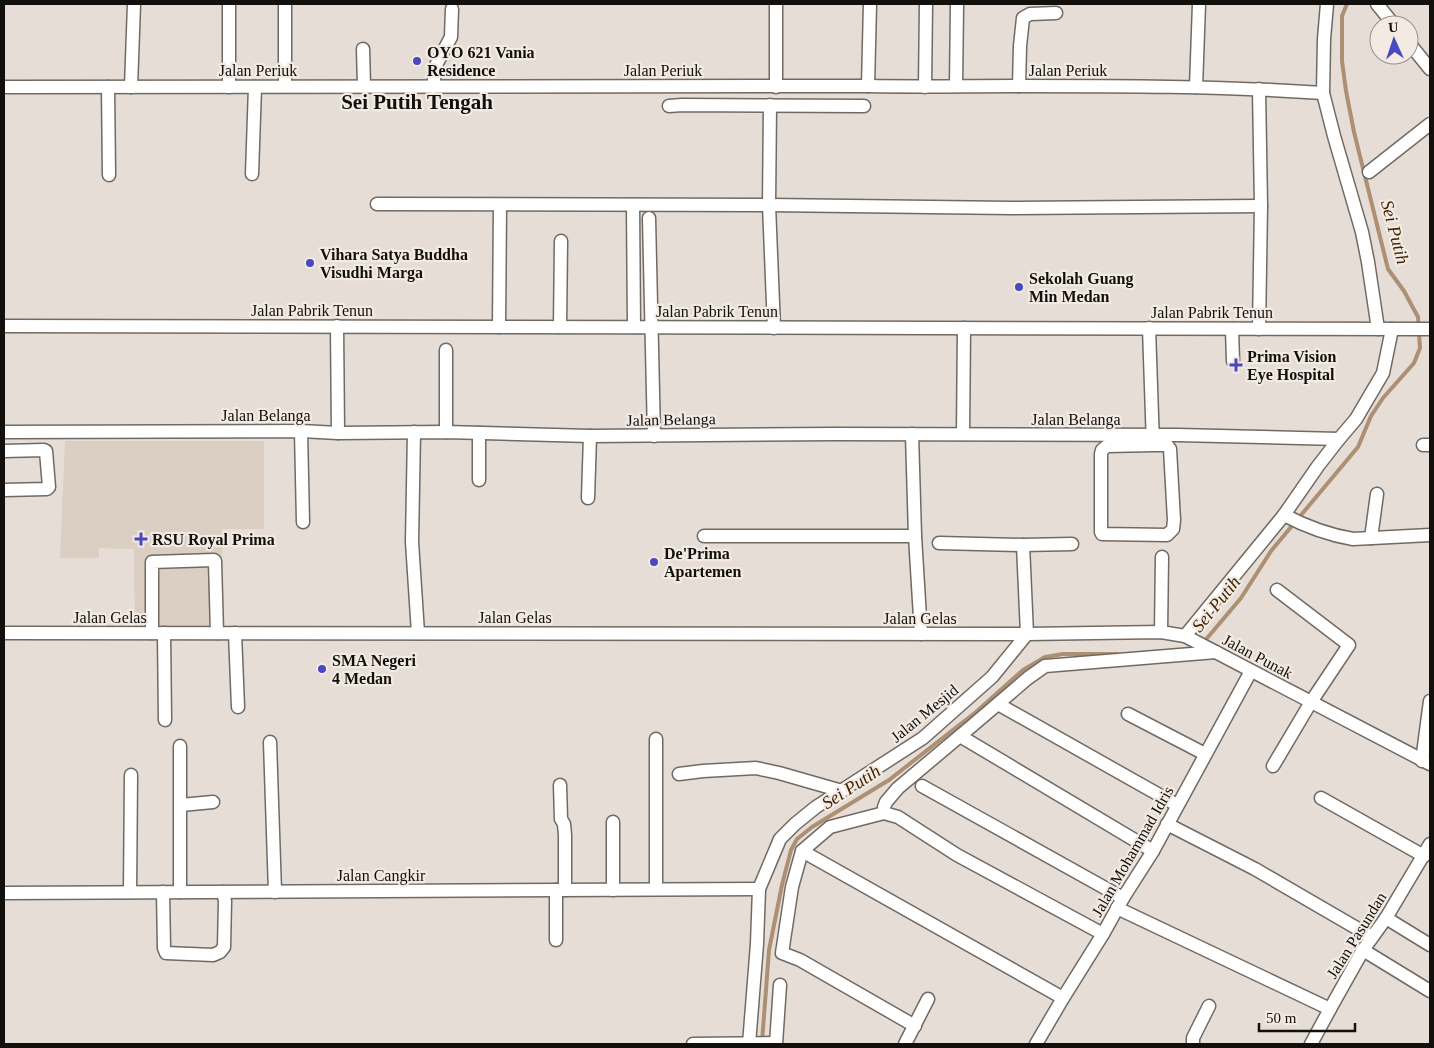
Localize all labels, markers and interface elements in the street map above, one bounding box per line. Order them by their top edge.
north arrow [1369,15,1419,65]
text: U [1388,20,1399,35]
place label: OYO 621 Vania Residence [427,44,535,79]
marker: OYO 621 Vania Residence [411,55,423,67]
street label: Jalan Periuk [219,62,297,79]
street label: Jalan Periuk [624,62,702,79]
street label: Jalan Periuk [1029,62,1107,79]
district label: Sei Putih Tengah [341,90,493,114]
water label: Sei Putih [1377,198,1413,266]
place label: Vihara Satya Buddha Visudhi Marga [320,246,468,282]
marker: Vihara Satya Buddha Visudhi Marga [304,257,316,269]
place label: Sekolah Guang Min Medan [1029,270,1133,305]
marker: Sekolah Guang Min Medan [1013,281,1025,293]
street label: Jalan Pabrik Tenun [251,302,373,319]
street label: Jalan Pabrik Tenun [656,303,778,320]
street label: Jalan Pabrik Tenun [1151,304,1273,321]
place label: Prima Vision Eye Hospital [1247,348,1336,384]
marker: Prima Vision Eye Hospital [1229,358,1243,372]
street label: Jalan Belanga [221,407,311,425]
street label: Jalan Belanga [626,410,716,430]
street label: Jalan Belanga [1031,411,1121,429]
place label: RSU Royal Prima [152,531,275,549]
marker: RSU Royal Prima [134,532,148,546]
place label: De'Prima Apartemen [664,545,741,581]
marker: De'Prima Apartemen [648,556,660,568]
water label: Sei Putih [1188,572,1244,636]
street label: Jalan Gelas [73,609,147,626]
street label: Jalan Gelas [478,609,552,626]
street label: Jalan Gelas [883,610,957,627]
street label: Jalan Punak [1220,631,1296,682]
place label: SMA Negeri 4 Medan [332,652,417,687]
marker: SMA Negeri 4 Medan [316,663,328,675]
street label: Jalan Mesjid [887,681,962,746]
water label: Sei Putih [818,761,884,813]
street label: Jalan Mohammad Idris [1088,783,1177,919]
street label: Jalan Cangkir [337,867,426,885]
street label: Jalan Pasundan [1323,889,1390,981]
scale bar [1259,1000,1355,1032]
text: 50 m [1266,1010,1297,1026]

